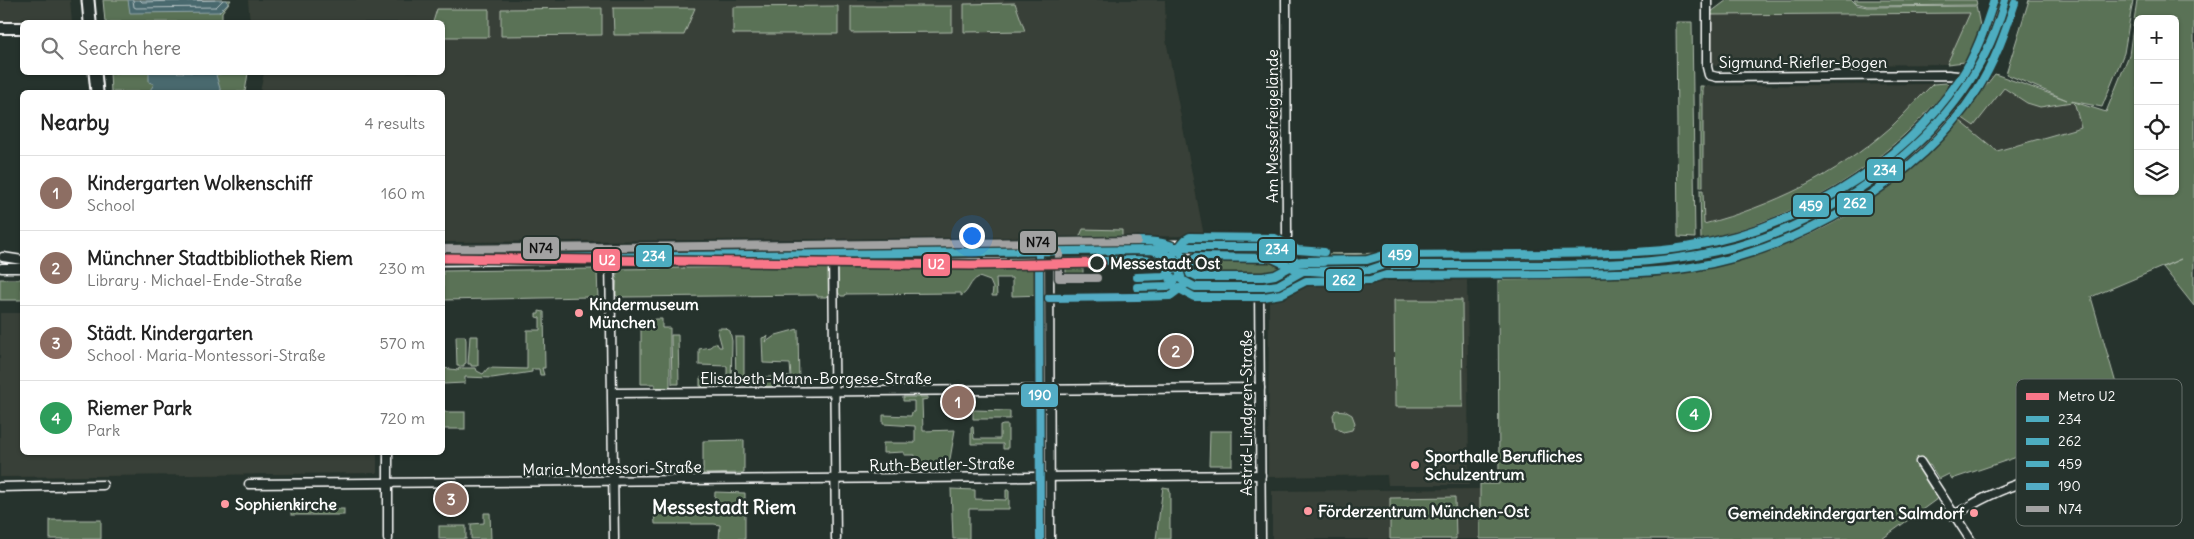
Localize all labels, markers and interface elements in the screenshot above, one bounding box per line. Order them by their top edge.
map controls [2134,15,2179,195]
button: + [2134,15,2179,60]
search box [20,20,445,75]
icon: search [38,34,66,62]
text: Search here [78,36,181,60]
street label: Am Messefreigelände [1262,49,1282,203]
street label: Sigmund-Riefler-Bogen [1719,52,1887,72]
button: − [2134,60,2179,105]
button: locate [2134,105,2179,150]
text: Nearby [40,109,110,136]
text: 4 results [364,113,425,133]
button: layers [2134,150,2179,195]
line badge: 234 [1866,158,1904,182]
text: 234 [1873,161,1897,179]
text: Kindergarten Wolkenschiff [87,171,312,195]
text: 1 [53,183,59,203]
text: 160 m [381,183,425,203]
line badge: 262 [1836,192,1874,216]
line badge: 459 [1792,194,1830,218]
text: 262 [1843,194,1867,212]
text: School [87,195,135,215]
text: 459 [1799,197,1823,215]
your location [959,223,985,249]
line badge: N74 [1019,230,1057,254]
text: N74 [1026,233,1050,251]
line badge: N74 [522,236,560,260]
line badge: 234 [1258,238,1296,262]
text: N74 [529,239,553,257]
text: 234 [1265,240,1289,258]
line badge: 459 [1381,243,1419,267]
line badge: 234 [635,244,673,268]
text: Münchner Stadtbibliothek Riem [87,246,353,270]
text: 459 [1388,246,1412,264]
text: 234 [642,247,666,265]
line badge: U2 [592,248,621,272]
text: U2 [598,251,616,269]
line badge: U2 [922,253,951,277]
place label: Messestadt Ost [1110,253,1221,273]
marker: Messestadt Ost [1088,254,1106,272]
text: U2 [927,255,945,273]
text: 2 [52,258,60,278]
text: 230 m [379,258,425,278]
line badge: 262 [1325,268,1363,292]
text: Library · Michael-Ende-Straße [87,270,302,290]
text: 262 [1332,271,1356,289]
place label: Kindermuseum München [589,294,699,332]
marker: Kindermuseum München [573,307,585,319]
text: Städt. Kindergarten [87,321,253,345]
street label: Astrid-Lindgren-Straße [1236,330,1256,496]
pin: 2 [1160,332,1192,370]
text: 3 [51,333,61,353]
text: 570 m [380,333,425,353]
text: School · Maria-Montessori-Straße [87,345,326,365]
street label: Elisabeth-Mann-Borgese-Straße [700,368,932,388]
legend [2016,379,2182,526]
pin: 1 [942,383,974,421]
line badge: 190 [1020,383,1059,408]
text: 190 [1029,386,1051,404]
text: Metro U2 [2058,387,2116,405]
pin: 4 [1678,395,1710,433]
text: Riemer Park [87,396,192,420]
text: 4 [51,408,61,428]
text: 720 m [380,408,425,428]
text: 234 [2058,410,2082,428]
text: Park [87,420,120,440]
text: 262 [2058,432,2082,450]
place label: Sporthalle Berufliches Schulzentrum [1425,446,1583,484]
street label: Ruth-Beutler-Straße [869,453,1015,475]
text: 459 [2058,455,2082,473]
street label: Maria-Montessori-Straße [522,456,702,480]
marker: Sporthalle Berufliches Schulzentrum [1409,459,1421,471]
text: 190 [2058,477,2081,495]
pin: 3 [435,480,467,518]
place label: Sophienkirche [235,494,337,515]
district label: Messestadt Riem [652,495,796,519]
marker: Sophienkirche [219,498,231,510]
text: N74 [2058,500,2082,518]
place label: Förderzentrum München-Ost [1318,501,1530,521]
place label: Gemeindekindergarten Salmdorf [1728,503,1965,524]
marker: Förderzentrum München-Ost [1302,505,1314,517]
marker: Gemeindekindergarten Salmdorf [1968,507,1980,519]

